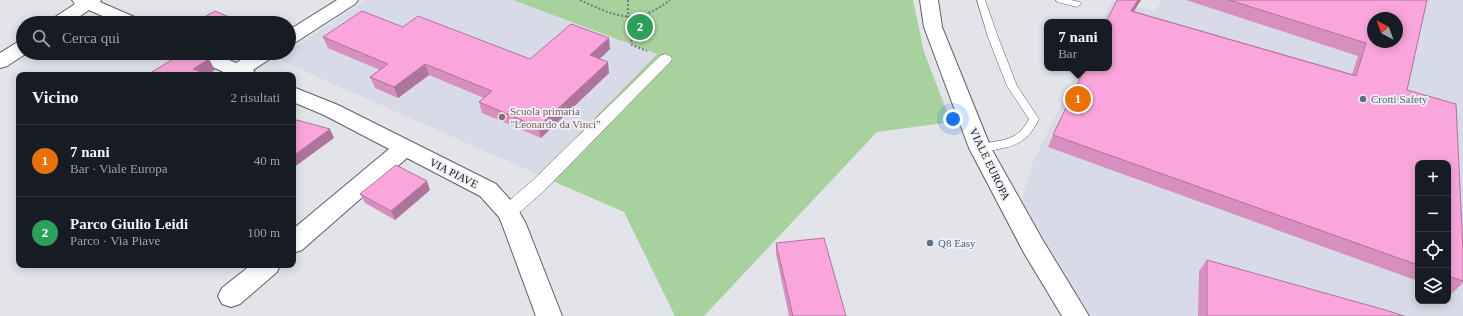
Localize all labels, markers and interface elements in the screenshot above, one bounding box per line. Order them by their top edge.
pin: 2 [627,12,653,42]
north arrow [1367,12,1403,48]
search box [16,16,296,60]
popup [1044,19,1112,71]
icon: search [30,27,52,49]
text: 7 nani [1058,29,1098,45]
text: Cerca qui [62,30,120,46]
text: Bar [1058,46,1077,61]
pin: 1 [1065,84,1091,114]
text: Vicino [32,88,79,107]
text: 2 risultati [231,90,280,105]
place label: Crotti Safety [1371,93,1428,105]
marker: Crotti Safety [1358,94,1368,104]
place label: Scuola primaria "Leonardo da Vinci" [510,105,601,130]
your location [943,109,963,129]
marker: Scuola primaria "Leonardo da Vinci" [497,112,507,122]
street label: VIALE EUROPA [967,126,1013,202]
text: 7 nani [70,144,110,160]
text: 1 [42,153,48,168]
text: 40 m [254,153,280,168]
street label: VIA PIAVE [428,156,480,190]
map controls [1415,160,1451,304]
button: + [1415,160,1451,196]
text: Bar · Viale Europa [70,161,168,176]
button: − [1415,196,1451,232]
text: Parco Giulio Leidi [70,216,188,232]
text: 2 [42,225,48,240]
text: 100 m [247,225,280,240]
button: locate [1415,232,1451,268]
text: Parco · Via Piave [70,233,160,248]
place label: Q8 Easy [938,237,976,249]
marker: Q8 Easy [925,238,935,248]
button: layers [1415,268,1451,304]

